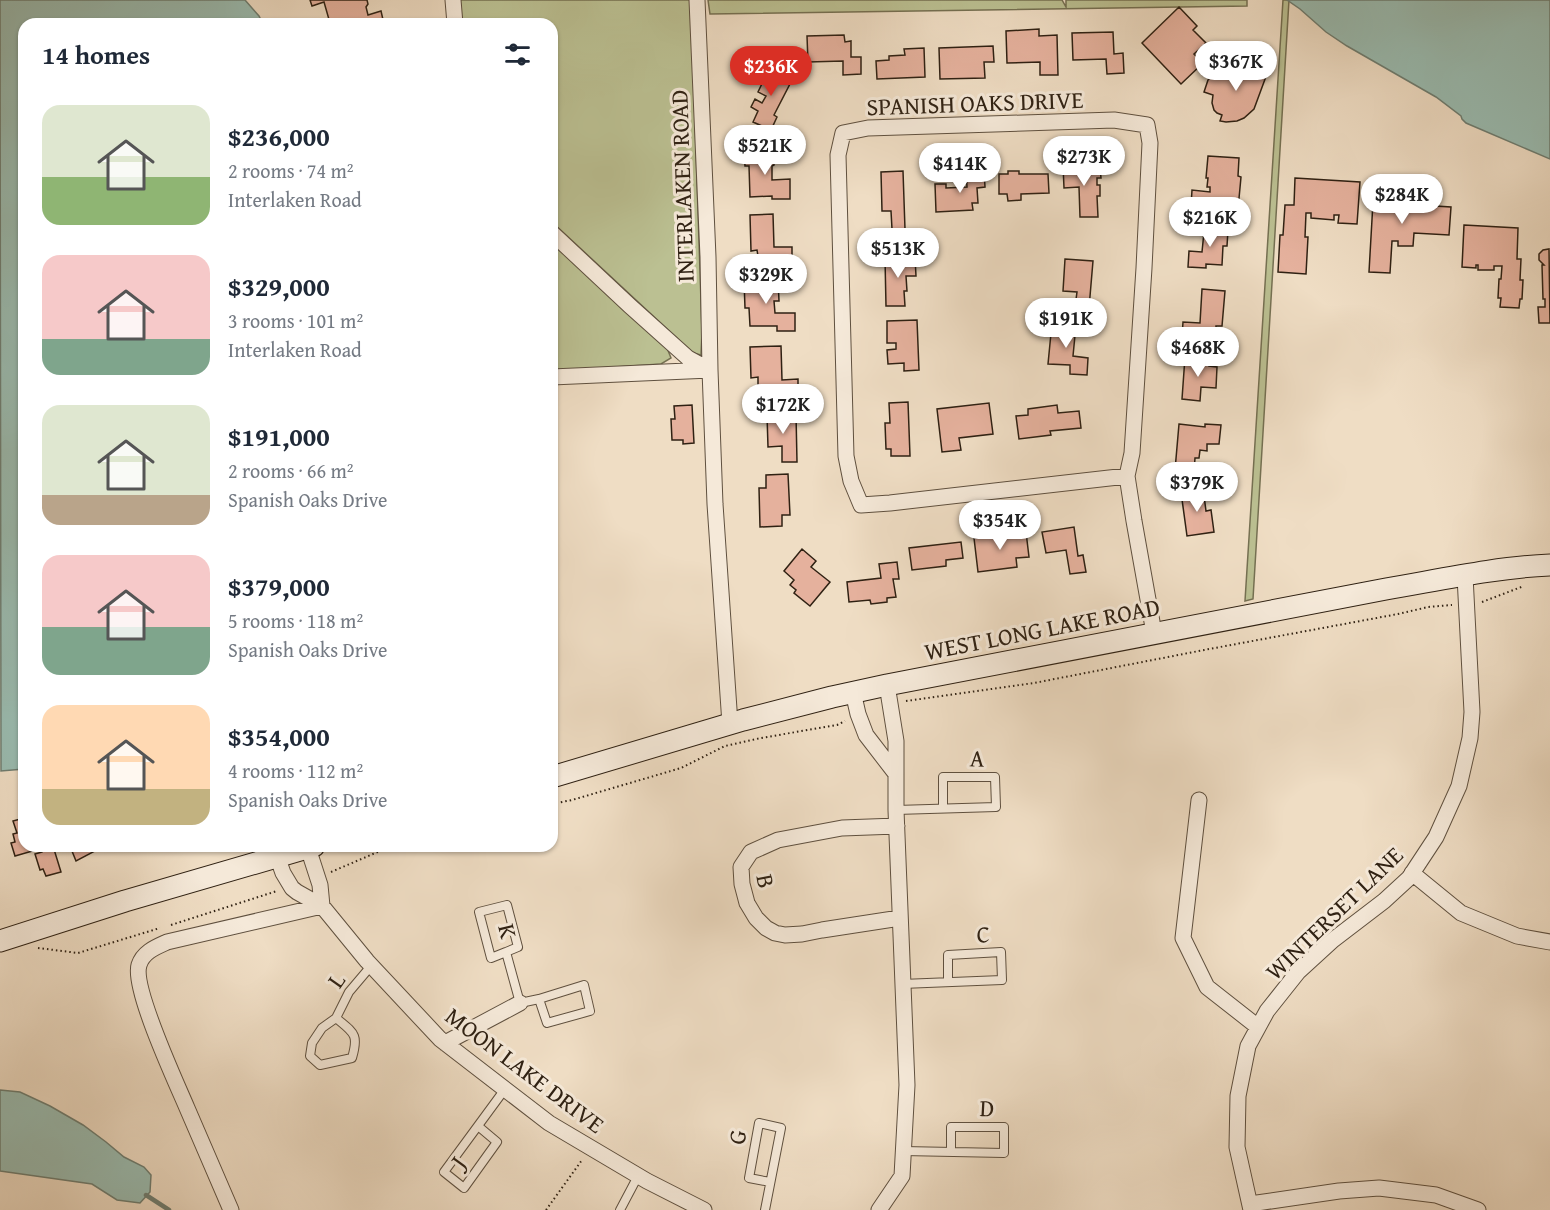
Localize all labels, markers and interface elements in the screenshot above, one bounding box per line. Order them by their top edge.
text: 14 homes [42,35,150,74]
icon: filters [501,38,534,71]
pin: $367K [1194,41,1278,92]
pin: $236K [729,46,813,97]
text: $367K [1209,46,1263,75]
text: $236K [744,51,798,80]
street label: SPANISH OAKS DRIVE [866,82,1084,124]
street label: INTERLAKEN ROAD [661,89,703,283]
text: $236,000 [228,117,330,156]
pin: $521K [723,125,807,176]
icon: home [90,129,162,201]
text: $521K [738,130,792,159]
pin: $273K [1042,136,1126,187]
text: $273K [1057,141,1111,170]
pin: $414K [918,143,1002,194]
text: $414K [933,148,987,177]
text: 2 rooms · 74 m² [228,156,354,185]
pin: $284K [1360,174,1444,225]
text: $284K [1375,179,1429,208]
text: Interlaken Road [228,185,362,214]
pin: $216K [1168,197,1252,248]
text: $216K [1183,202,1237,231]
pin: $513K [856,228,940,279]
text: $513K [871,233,925,262]
pin: $329K [724,254,808,305]
text: $329K [739,259,793,288]
text: $329,000 [228,267,330,306]
icon: home [90,279,162,351]
pin: $191K [1024,298,1108,349]
text: $191K [1039,303,1093,332]
text: 3 rooms · 101 m² [228,306,363,335]
pin: $468K [1156,327,1240,378]
text: $468K [1171,332,1225,361]
text: Interlaken Road [228,335,362,364]
pin: $172K [741,384,825,435]
text: $172K [756,389,810,418]
text: $191,000 [228,417,330,456]
icon: home [90,429,162,501]
text: 2 rooms · 66 m² [228,456,354,485]
pin: $379K [1155,462,1239,513]
text: $379K [1170,467,1224,496]
text: Spanish Oaks Drive [228,485,387,514]
pin: $354K [958,500,1042,551]
text: $354K [973,505,1027,534]
text: $379,000 [228,567,330,606]
icon: home [90,579,162,651]
street label: WEST LONG LAKE ROAD [921,589,1163,669]
text: 5 rooms · 118 m² [228,606,363,635]
text: Spanish Oaks Drive [228,635,387,664]
text: $354,000 [228,717,330,756]
icon: home [90,729,162,801]
street label: A [969,740,985,776]
text: 4 rooms · 112 m² [228,756,363,785]
text: Spanish Oaks Drive [228,785,387,814]
street label: WINTERSET LANE [1257,838,1411,988]
street label: B [748,871,784,891]
street label: C [976,916,990,952]
street label: K [489,920,527,943]
street label: L [318,965,354,995]
street label: MOON LAKE DRIVE [438,998,612,1142]
street label: D [979,1090,995,1126]
street label: G [718,1126,756,1148]
street label: J [440,1149,474,1178]

